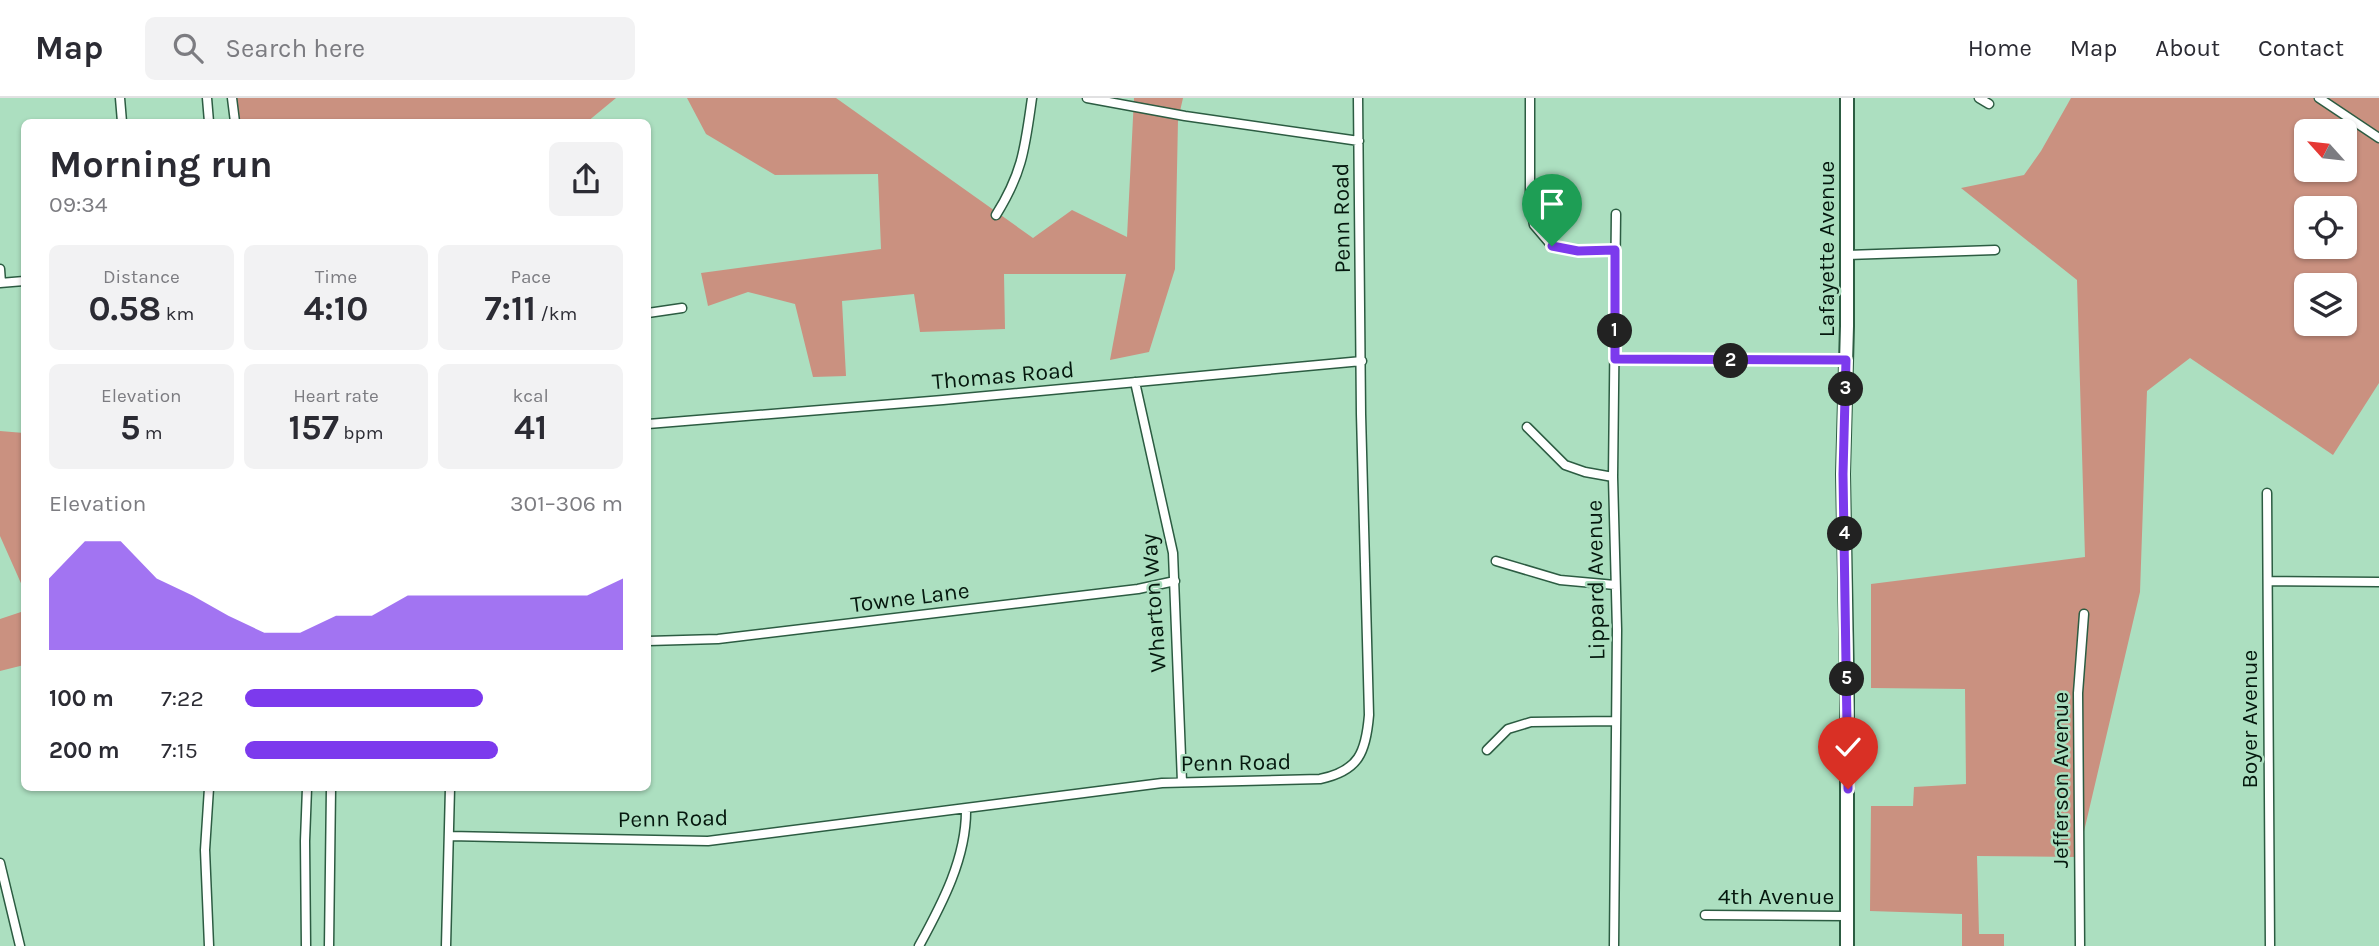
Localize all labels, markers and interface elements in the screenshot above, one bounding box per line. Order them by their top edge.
search box [145,17,635,80]
text: Map [35,29,103,67]
icon: search [169,29,207,67]
text: Search here [225,33,365,64]
text: Home [1968,34,2032,62]
text: Map [2070,34,2117,62]
text: About [2155,34,2220,62]
text: Contact [2258,34,2344,62]
north arrow [2294,119,2357,182]
map controls [2294,119,2357,336]
text: Morning run [49,142,273,187]
button: share [549,142,623,216]
street label: Lafayette Avenue [1813,161,1840,337]
street label: Penn Road [1327,162,1356,274]
pin [1522,174,1582,246]
icon: arrive [1533,185,1571,223]
text: 09:34 [49,191,108,218]
button: locate [2294,196,2357,259]
text: Distance [103,266,180,288]
text: Time [315,266,357,288]
text: Pace [510,266,551,288]
button: layers [2294,273,2357,336]
text: 0.58 [88,288,161,329]
text: 4:10 [304,288,368,329]
text: 7:11 [484,288,536,329]
text: km [161,303,194,325]
text: /km [536,303,577,325]
pin: 1 [1598,314,1632,348]
text: 1 [1611,319,1618,341]
pin: 2 [1714,344,1748,378]
text: 2 [1725,349,1736,371]
street label: Thomas Road [931,356,1075,395]
pin: 3 [1828,372,1864,406]
text: 3 [1840,377,1851,399]
text: Elevation [101,385,182,407]
text: Heart rate [293,385,379,407]
text: kcal [513,385,549,407]
text: 5 [120,407,140,448]
text: 157 [289,407,339,448]
text: 41 [514,407,547,448]
text: m [140,422,163,444]
text: bpm [339,422,383,444]
text: Elevation [49,490,146,517]
text: 301–306 m [510,490,623,517]
street label: Lippard Avenue [1581,500,1610,660]
pin: 4 [1828,516,1862,551]
text: 4 [1839,522,1850,544]
street label: Wharton Way [1135,532,1172,673]
street label: Towne Lane [849,577,971,618]
street label: Boyer Avenue [2236,650,2263,788]
pin: 5 [1829,662,1864,696]
text: 5 [1841,667,1852,689]
text: 100 m [49,685,114,712]
text: 7:22 [161,685,204,712]
street label: Jefferson Avenue [2047,692,2074,868]
pin [1818,717,1878,789]
icon: check [1829,728,1867,766]
text: 200 m [49,737,120,764]
text: 7:15 [161,737,198,764]
street label: Penn Road [1180,748,1292,777]
street label: Penn Road [617,804,729,833]
street label: 4th Avenue [1718,883,1834,910]

